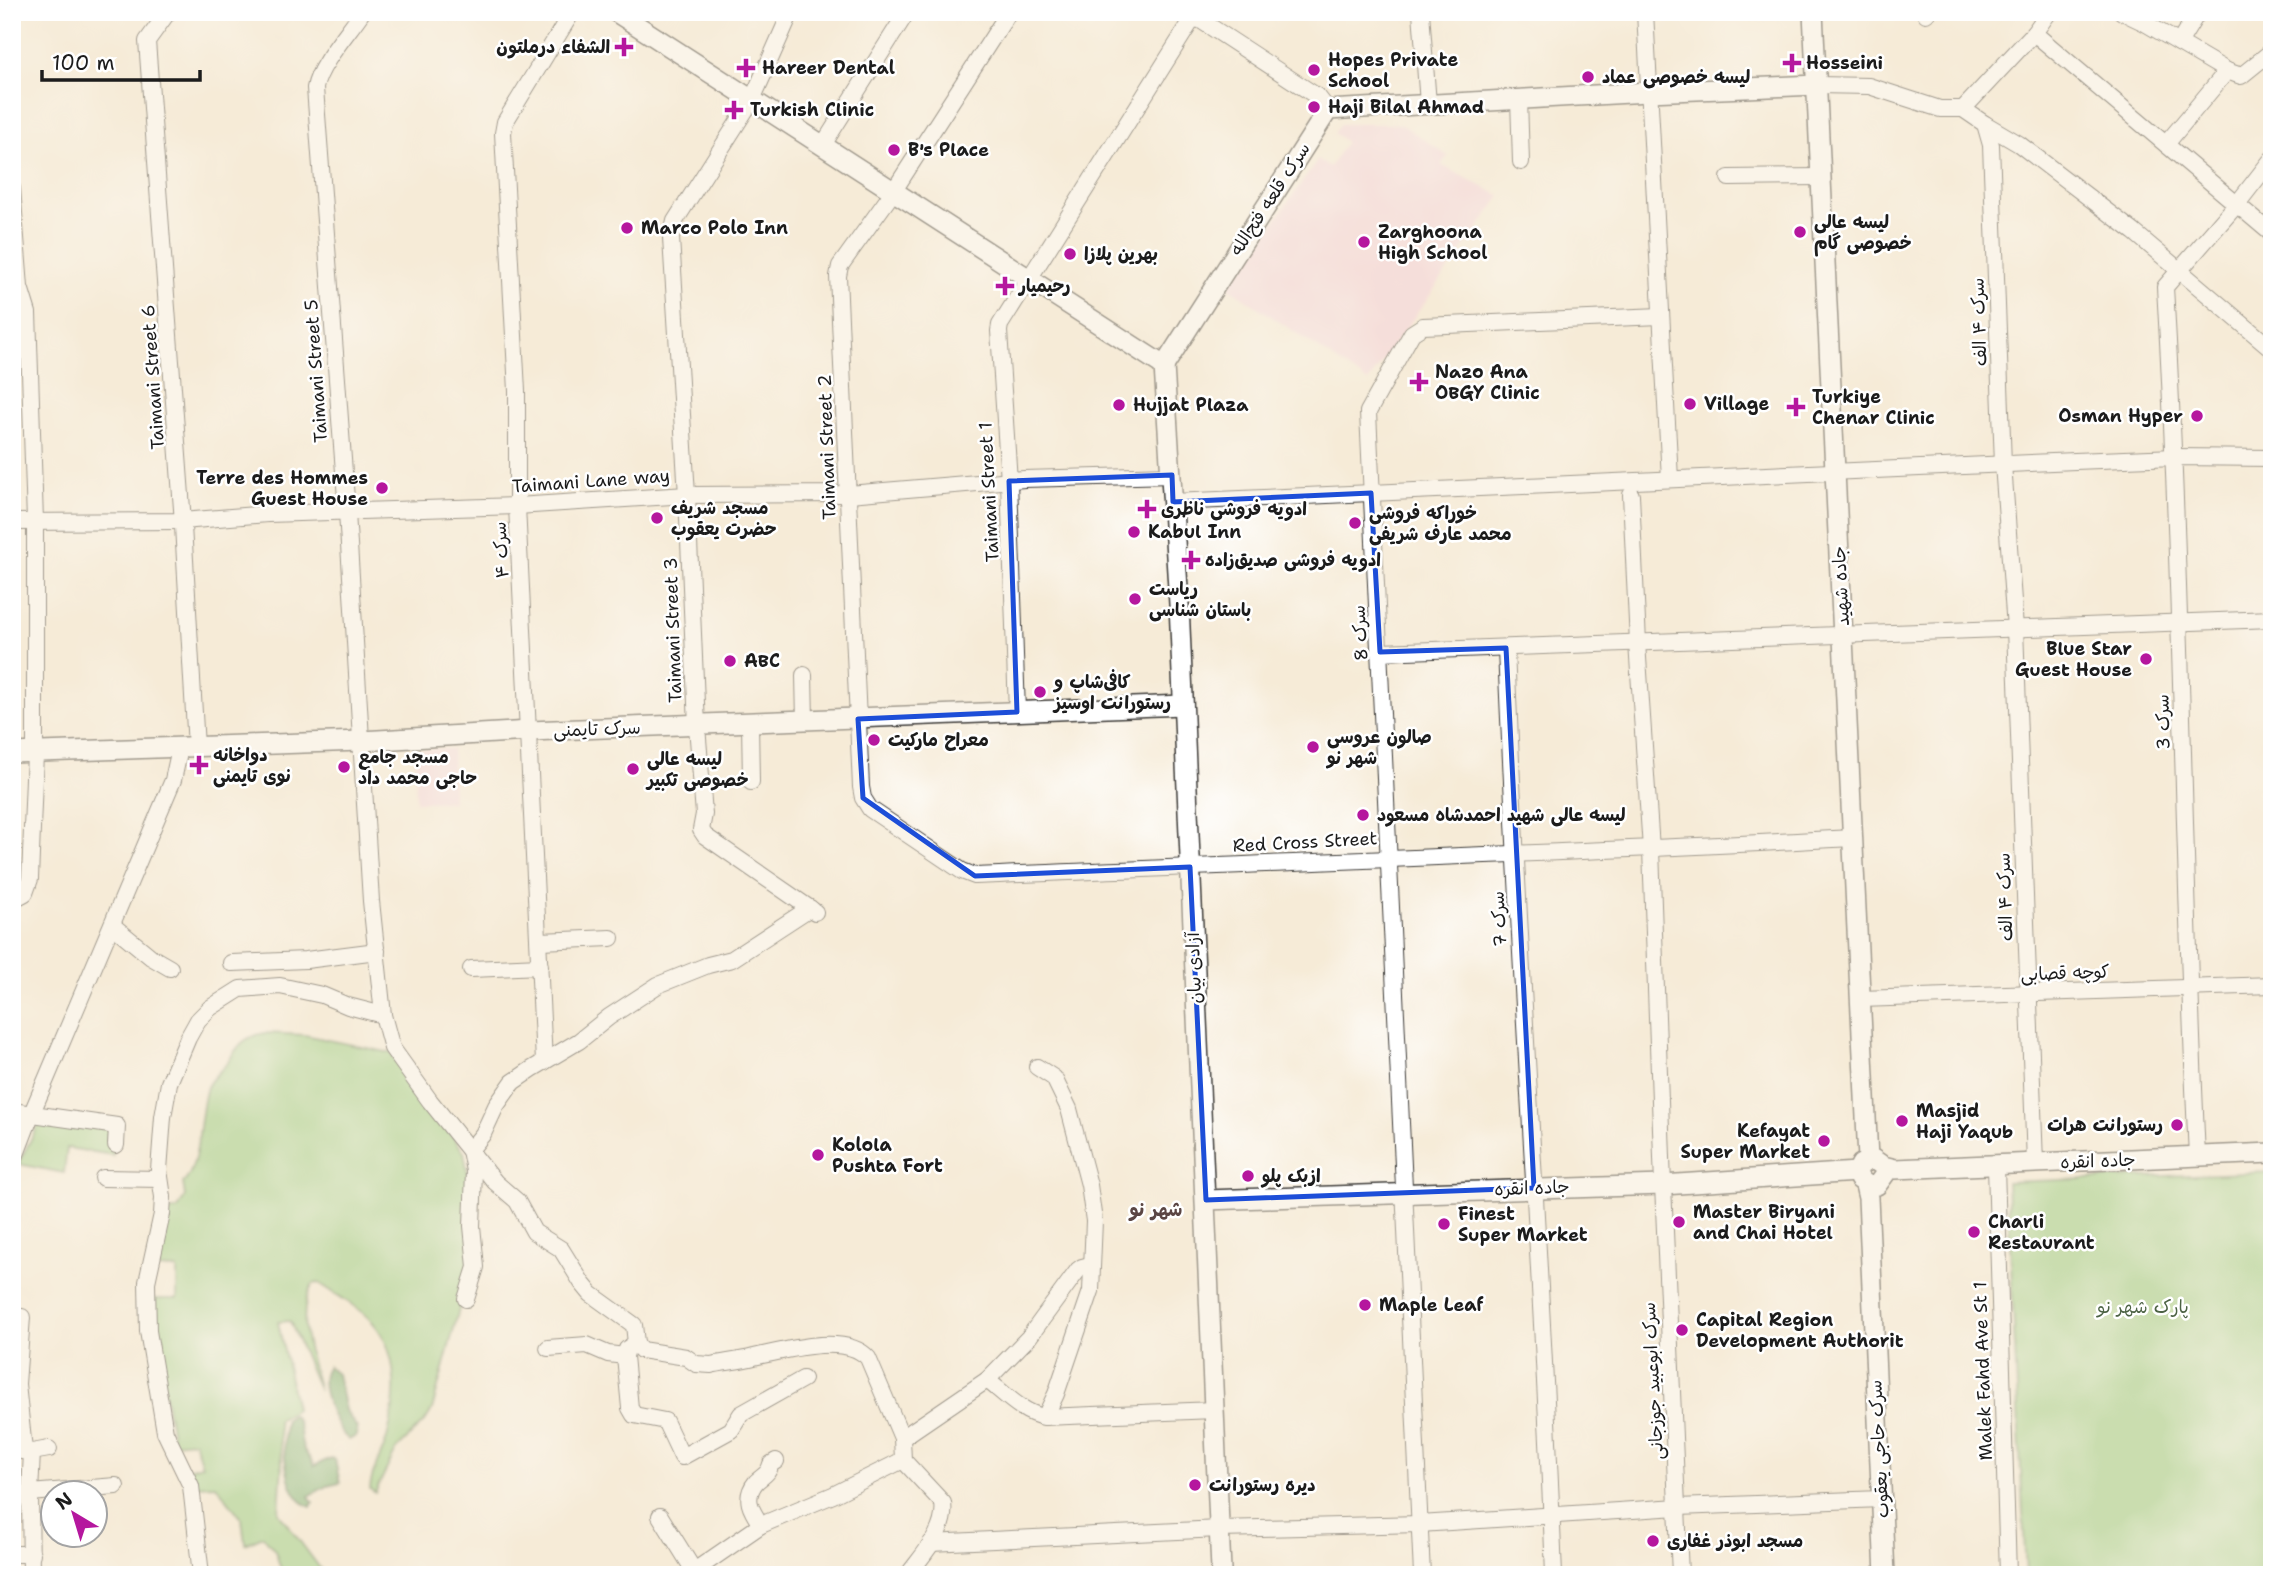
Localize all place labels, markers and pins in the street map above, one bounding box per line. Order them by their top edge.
place label: الشفاء درملتون [496,35,610,59]
marker: الشفاء درملتون [616,39,632,55]
place label: Hopes Private School [1328,48,1458,93]
place label: Hosseini [1806,51,1883,75]
marker: Hosseini [1784,55,1800,71]
place label: Hareer Dental [762,56,895,80]
marker: Hareer Dental [736,58,756,78]
marker: Hopes Private School [1306,62,1322,78]
place label: لیسه خصوصی عماد [1602,65,1750,89]
marker: لیسه خصوصی عماد [1580,69,1596,85]
place label: Haji Bilal Ahmad [1328,95,1484,119]
place label: Turkish Clinic [750,98,874,122]
marker: Haji Bilal Ahmad [1306,99,1322,115]
marker: Turkish Clinic [724,100,744,120]
place label: B's Place [908,138,989,162]
marker: B's Place [886,142,902,158]
place label: لیسه عالی خصوصی گام [1814,210,1912,257]
place label: Marco Polo Inn [641,216,788,240]
marker: Marco Polo Inn [619,220,635,236]
place label: Zarghoona High School [1378,220,1487,265]
marker: لیسه عالی خصوصی گام [1792,224,1808,240]
marker: Zarghoona High School [1356,234,1372,250]
place label: بهرین پلازا [1084,242,1158,266]
marker: بهرین پلازا [1062,246,1078,262]
place label: رحیمیار [1017,274,1071,298]
marker: رحیمیار [997,278,1013,294]
place label: Nazo Ana OBGY Clinic [1435,360,1540,405]
marker: Nazo Ana OBGY Clinic [1409,372,1429,392]
place label: Turkiye Chenar Clinic [1812,385,1935,430]
place label: Village [1704,392,1769,416]
place label: Hujjat Plaza [1133,393,1249,417]
marker: Village [1682,396,1698,412]
marker: Hujjat Plaza [1111,397,1127,413]
marker: Turkiye Chenar Clinic [1786,397,1806,417]
place label: Osman Hyper [2058,404,2183,428]
marker: Osman Hyper [2189,408,2205,424]
place label: Terre des Hommes Guest House [196,466,368,511]
marker: Terre des Hommes Guest House [374,480,390,496]
place label: مسجد شریف حضرت یعقوب [671,496,777,541]
place label: ادویه فروشی ناظری [1161,497,1307,521]
marker: ادویه فروشی ناظری [1139,501,1155,517]
place label: خوراکه فروشی محمد عارف شریفی [1369,501,1512,546]
marker: مسجد شریف حضرت یعقوب [649,510,665,526]
marker: خوراکه فروشی محمد عارف شریفی [1347,515,1363,531]
place label: Kabul Inn [1148,520,1241,544]
marker: Kabul Inn [1126,524,1142,540]
place label: ادویه فروشی صدیق‌زاده [1205,548,1381,572]
marker: ادویه فروشی صدیق‌زاده [1183,552,1199,568]
place label: ریاست باستان شناسی [1149,577,1251,622]
marker: ریاست باستان شناسی [1127,591,1143,607]
place label: Blue Star Guest House [2015,637,2132,682]
place label: ABC [744,649,780,673]
marker: Blue Star Guest House [2138,651,2154,667]
marker: ABC [722,653,738,669]
place label: کافی‌شاپ و رستورانت اوسیز [1052,669,1171,715]
marker: کافی‌شاپ و رستورانت اوسیز [1032,684,1048,700]
place label: صالون عروسی شهر نو [1325,725,1432,770]
place label: معراح مارکیت [888,728,989,752]
marker: معراح مارکیت [866,732,882,748]
marker: صالون عروسی شهر نو [1305,739,1321,755]
place label: دواخانه نوی تایمنی [213,743,291,788]
place label: مسجد جامع حاجی محمد داد [358,745,477,790]
place label: لیسه عالی خصوصی تکبیر [645,747,749,792]
marker: دواخانه نوی تایمنی [191,757,207,773]
marker: مسجد جامع حاجی محمد داد [336,759,352,775]
marker: لیسه عالی خصوصی تکبیر [625,761,641,777]
place label: لیسه عالی شهید احمدشاه مسعود [1377,803,1626,827]
marker: لیسه عالی شهید احمدشاه مسعود [1355,807,1371,823]
place label: Masjid Haji Yaqub [1916,1099,2013,1144]
marker: Masjid Haji Yaqub [1894,1113,1910,1129]
place label: رستورانت هرات [2047,1113,2163,1137]
marker: رستورانت هرات [2169,1117,2185,1133]
place label: Kefayat Super Market [1680,1119,1810,1164]
place label: Kolola Pushta Fort [832,1133,943,1178]
marker: Kefayat Super Market [1816,1133,1832,1149]
marker: Kolola Pushta Fort [810,1147,826,1163]
place label: ازبک پلو [1260,1164,1321,1188]
marker: ازبک پلو [1240,1168,1256,1184]
place label: Master Biryani and Chai Hotel [1693,1200,1835,1245]
place label: Finest Super Market [1458,1202,1588,1247]
place label: Charli Restaurant [1988,1210,2095,1255]
marker: Master Biryani and Chai Hotel [1671,1214,1687,1230]
marker: Finest Super Market [1436,1216,1452,1232]
marker: Charli Restaurant [1966,1224,1982,1240]
place label: Maple Leaf [1379,1293,1484,1317]
marker: Maple Leaf [1357,1297,1373,1313]
place label: Capital Region Development Authorit [1696,1308,1904,1353]
marker: Capital Region Development Authorit [1674,1322,1690,1338]
place label: دیره رستورانت [1209,1473,1316,1497]
marker: دیره رستورانت [1187,1477,1203,1493]
place label: مسجد ابوذر غفاری [1667,1529,1803,1553]
marker: مسجد ابوذر غفاری [1645,1533,1661,1549]

